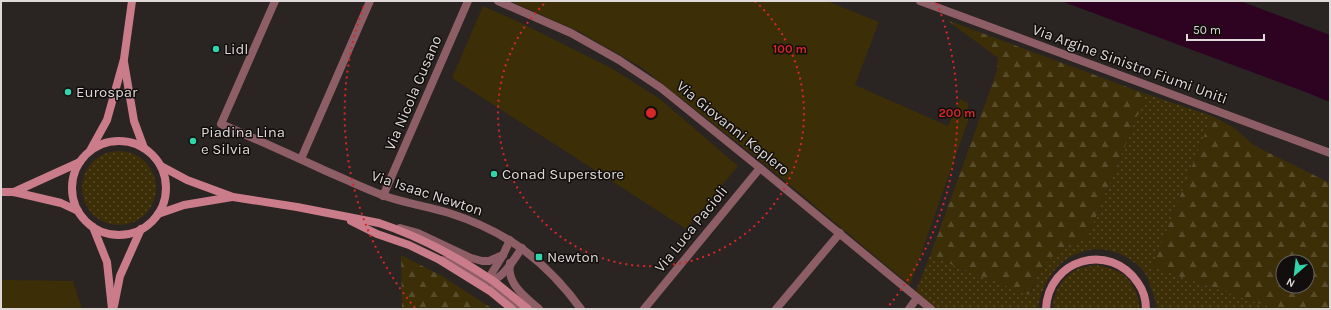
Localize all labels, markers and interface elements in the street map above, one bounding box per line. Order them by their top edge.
scale bar [1187,16,1264,42]
street label: Via Argine Sinistro Fiumi Uniti [1030,20,1230,108]
text: 50 m [1193,23,1221,37]
street label: Via Nicola Cusano [381,33,445,153]
place label: Lidl [224,40,249,58]
text: 100 m [773,42,807,56]
marker: Lidl [211,44,221,54]
street label: Via Giovanni Keplero [673,77,793,179]
place label: Eurospar [76,83,138,101]
marker: Eurospar [63,87,73,97]
centre of rings [644,106,658,120]
text: 200 m [939,106,975,120]
place label: Piadina Lina e Silvia [201,123,285,158]
marker: Piadina Lina e Silvia [188,136,198,146]
place label: Conad Superstore [502,165,624,183]
street label: Via Isaac Newton [369,166,485,220]
marker: Conad Superstore [489,169,499,179]
street label: Via Luca Pacioli [651,182,731,276]
place label: Newton [547,248,599,266]
marker: Newton [534,252,544,262]
north arrow [1275,254,1315,294]
text: N [1284,275,1297,290]

